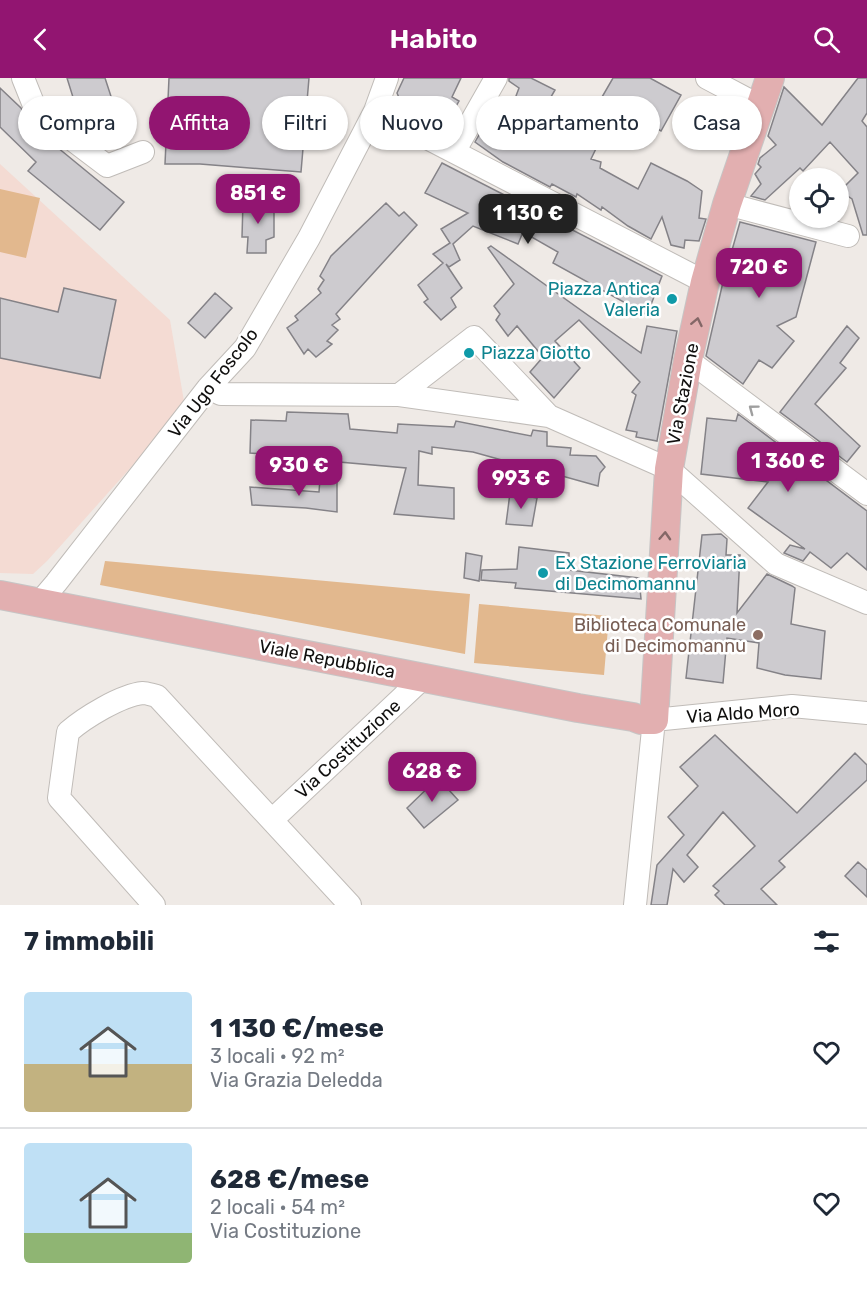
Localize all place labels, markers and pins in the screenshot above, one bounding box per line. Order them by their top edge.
pin: 851 € [216,174,300,225]
pin: 1 130 € [473,194,583,245]
pin: 720 € [717,248,801,299]
place label: Piazza Antica Valeria [548,278,660,321]
marker: Piazza Antica Valeria [665,292,679,306]
place label: Piazza Giotto [481,342,591,364]
marker: Piazza Giotto [462,346,476,360]
pin: 1 360 € [733,442,843,493]
pin: 930 € [257,446,341,497]
pin: 993 € [479,459,563,510]
place label: Ex Stazione Ferroviaria di Decimomannu [555,552,747,595]
marker: Ex Stazione Ferroviaria di Decimomannu [536,566,550,580]
place label: Biblioteca Comunale di Decimomannu [574,614,746,657]
marker: Biblioteca Comunale di Decimomannu [751,628,765,642]
pin: 628 € [390,752,474,803]

